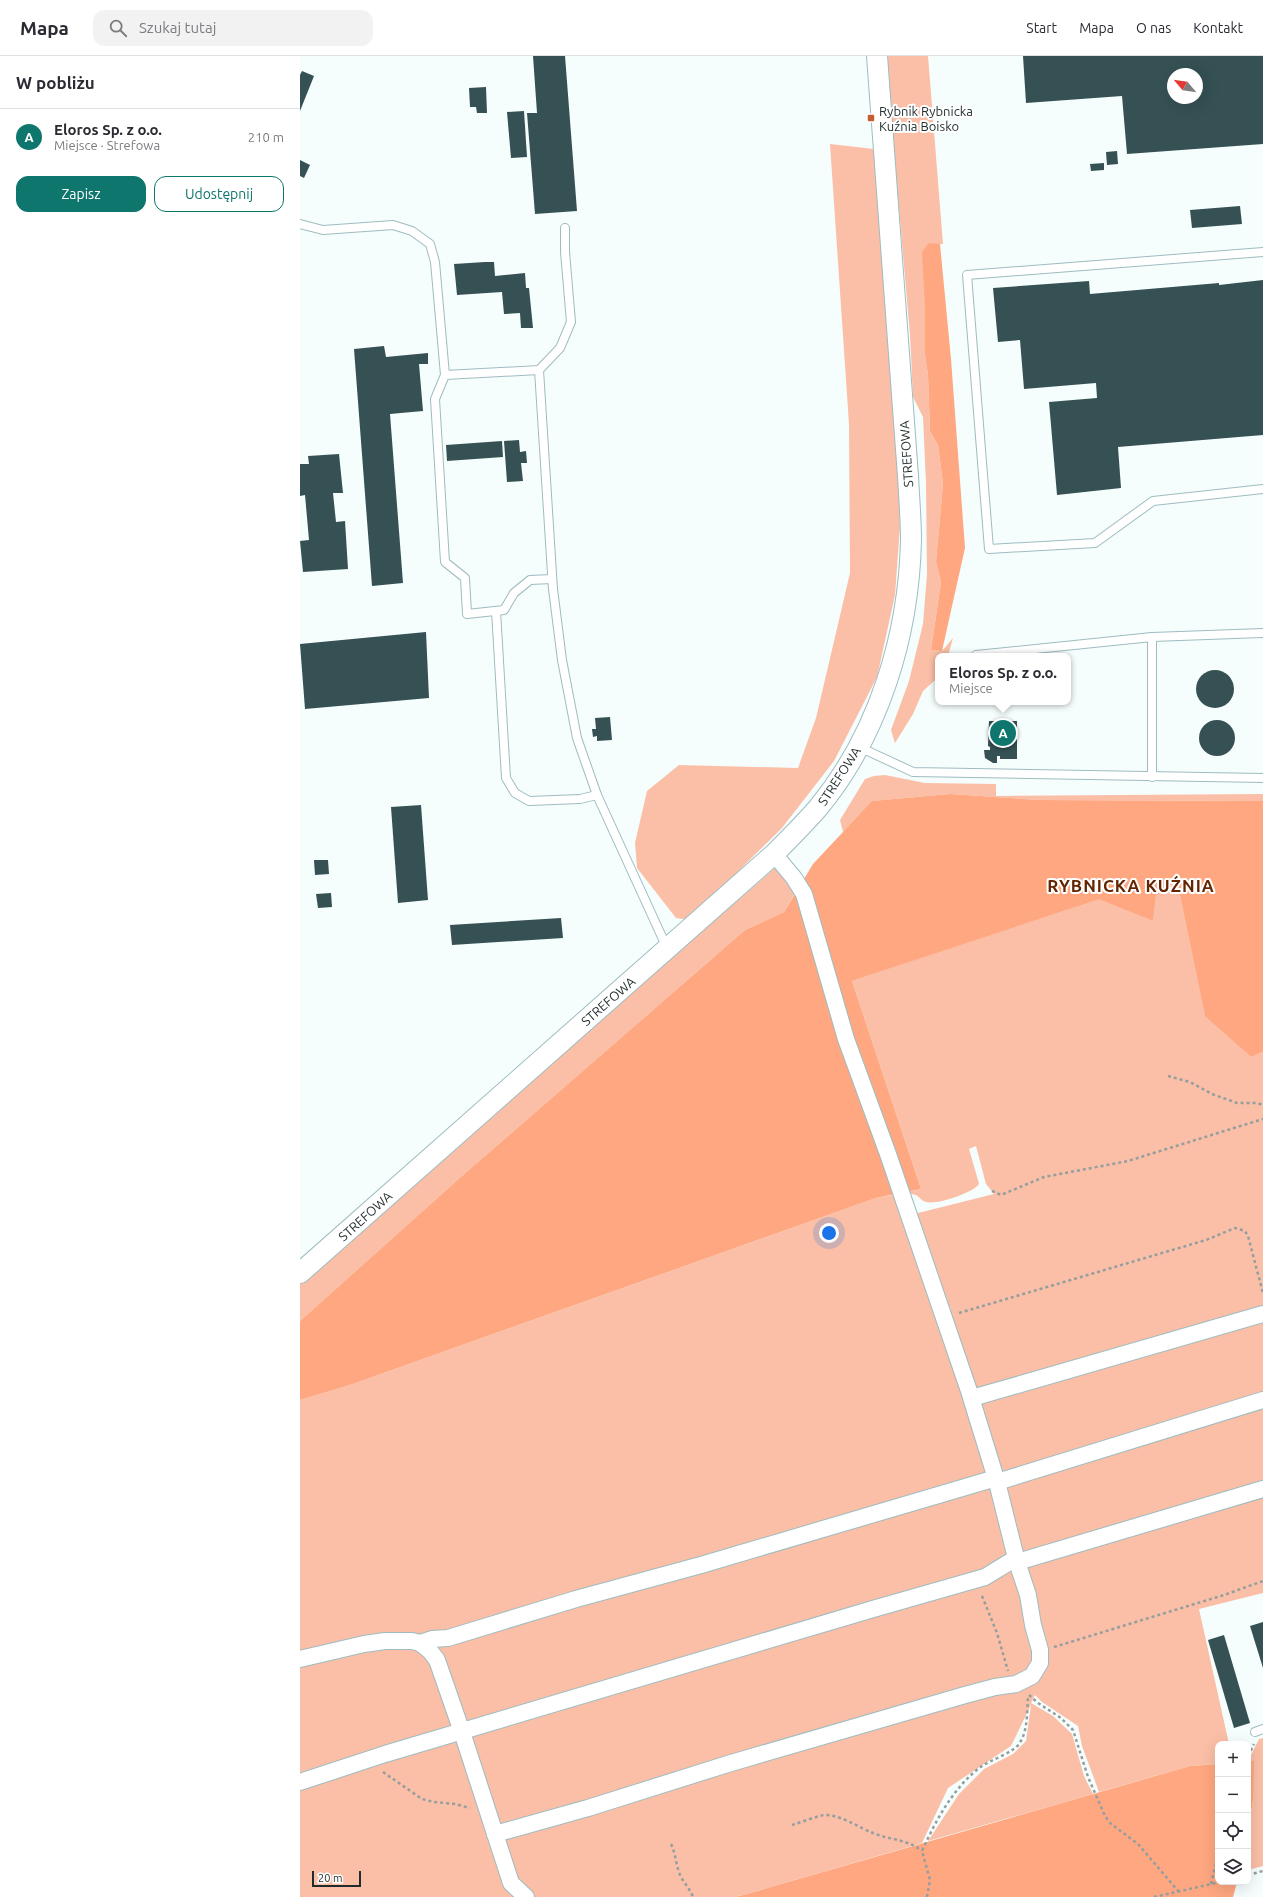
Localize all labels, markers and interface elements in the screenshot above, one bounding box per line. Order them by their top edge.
search box [93,10,373,46]
text: Mapa [20,17,69,39]
icon: search [107,17,129,39]
text: Szukaj tutaj [139,19,216,36]
text: Start [1026,20,1057,36]
text: Mapa [1079,20,1114,36]
text: O nas [1136,20,1171,36]
text: Kontakt [1193,20,1243,36]
north arrow [1167,68,1203,104]
text: W pobliżu [16,73,95,92]
place label: Rybnik Rybnicka Kuźnia Boisko [879,104,973,133]
marker: Rybnik Rybnicka Kuźnia Boisko [866,113,876,123]
text: Eloros Sp. z o.o. [54,121,162,138]
text: A [24,130,34,144]
text: 210 m [248,130,284,144]
text: Miejsce · Strefowa [54,138,160,152]
button: Zapisz [16,176,146,212]
button: Udostępnij [154,176,284,212]
street label: STREFOWA [897,420,915,488]
popup [935,653,1071,705]
text: Eloros Sp. z o.o. [949,664,1057,681]
text: Miejsce [949,681,993,695]
pin: A [990,718,1016,748]
street label: STREFOWA [815,744,863,808]
district label: RYBNICKA KUŹNIA [1047,875,1215,895]
street label: STREFOWA [578,973,638,1028]
street label: STREFOWA [336,1188,395,1243]
your location [819,1223,839,1243]
map controls [1215,1741,1251,1885]
button: + [1215,1741,1251,1777]
button: − [1215,1777,1251,1813]
button: locate [1215,1813,1251,1849]
button: layers [1215,1849,1251,1885]
scale bar [312,1869,361,1888]
text: 20 m [318,1872,342,1884]

